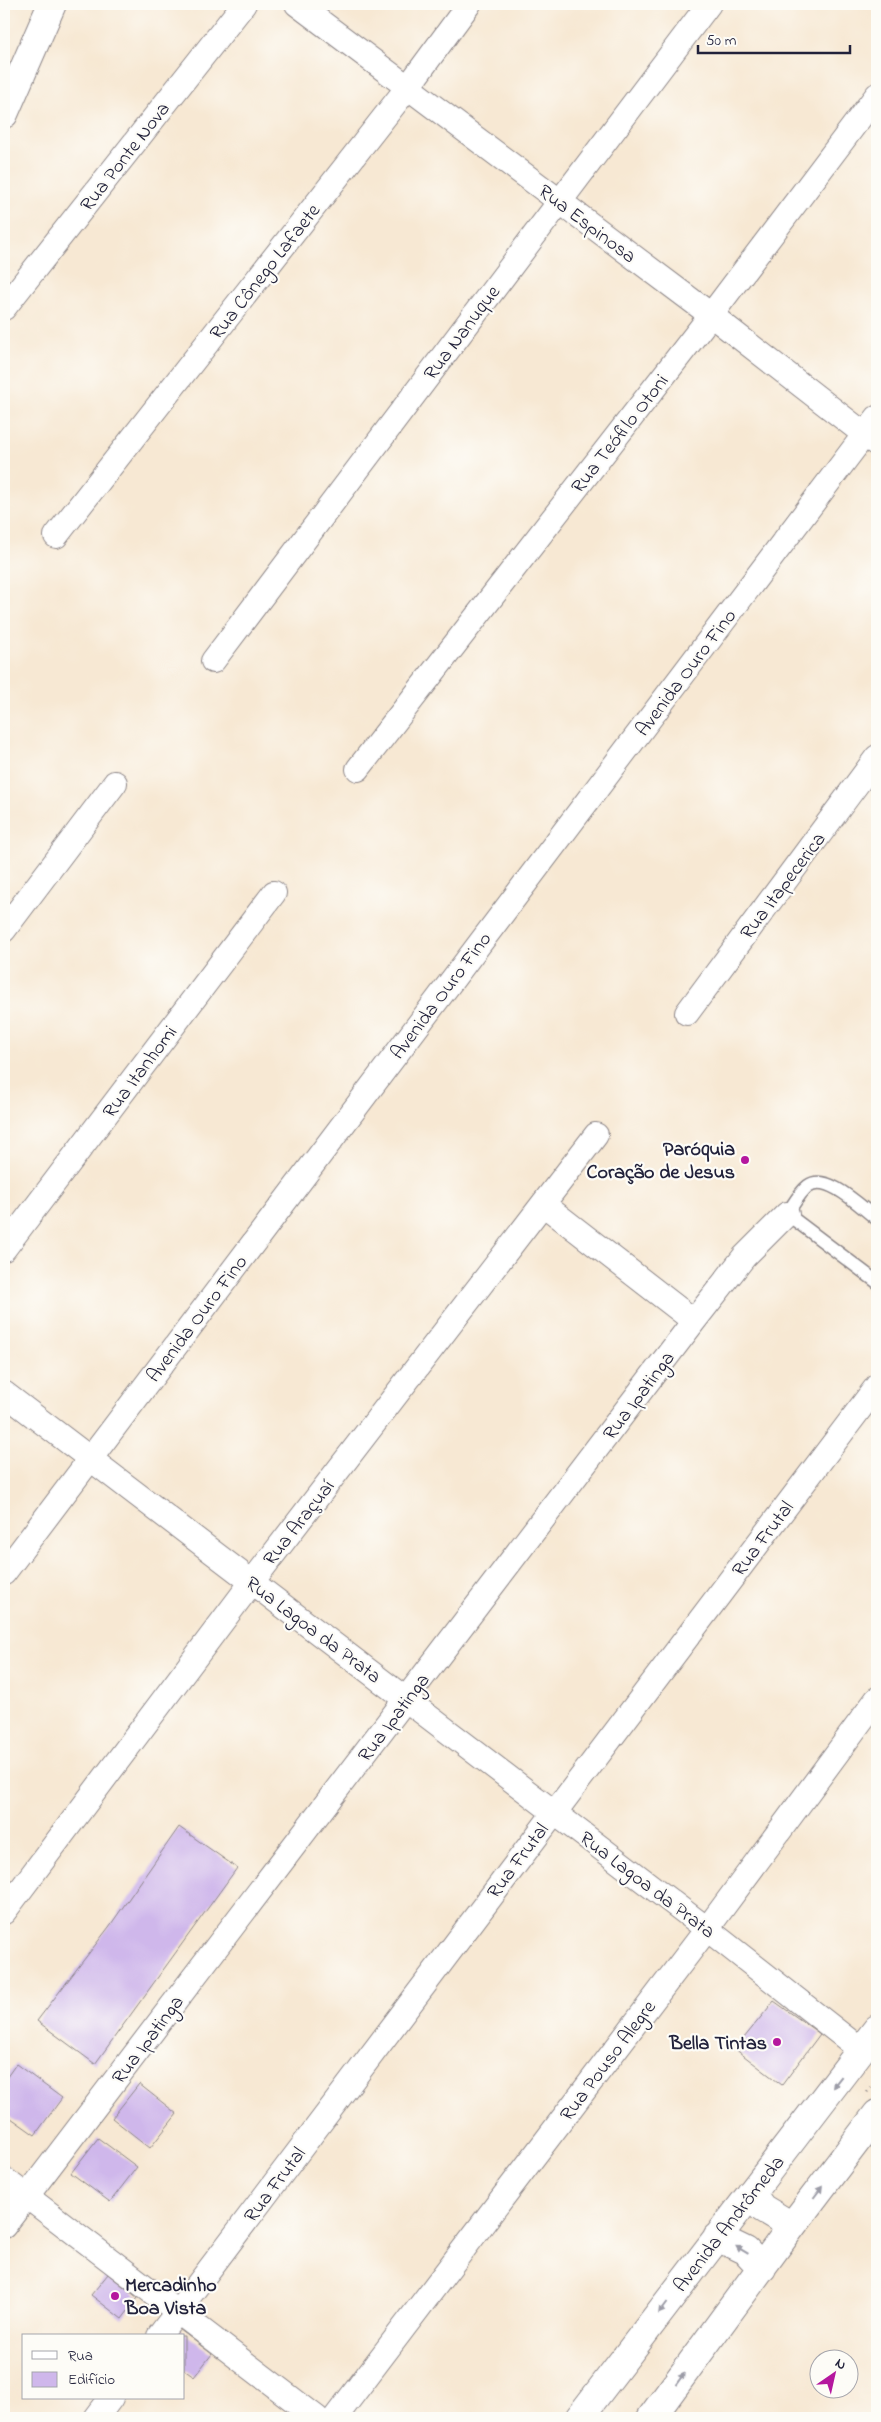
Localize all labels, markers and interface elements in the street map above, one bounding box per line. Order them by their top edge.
scale bar [698,22,851,54]
text: 50 m [706,30,737,52]
street label: Rua Ponte Nova [74,97,178,218]
street label: Rua Espinosa [531,178,642,272]
street label: Rua Cônego Lafaete [204,198,329,347]
street label: Rua Nanuque [418,280,508,387]
street label: Rua Teófilo Otoni [565,369,677,500]
street label: Avenida Ouro Fino [629,604,745,743]
street label: Rua Itapecerica [734,827,834,946]
street label: Avenida Ouro Fino [384,927,500,1066]
street label: Rua Itanhomi [97,1020,185,1125]
place label: Paróquia Coração de Jesus [587,1136,735,1188]
marker: Paróquia Coração de Jesus [739,1154,751,1166]
street label: Avenida Ouro Fino [140,1250,256,1389]
street label: Rua Ipatinga [597,1346,684,1448]
street label: Rua Araçuaí [257,1474,343,1573]
street label: Rua Frutal [726,1496,802,1583]
street label: Rua Lagoa da Prata [238,1570,387,1693]
street label: Rua Ipatinga [352,1668,439,1770]
street label: Rua Frutal [481,1818,557,1905]
street label: Rua Lagoa da Prata [572,1825,721,1948]
street label: Rua Ipatinga [106,1990,193,2092]
street label: Rua Pouso Alegre [554,1995,665,2129]
place label: Bella Tintas [668,2030,767,2059]
marker: Bella Tintas [771,2036,783,2048]
one-way arrow [831,2075,842,2088]
street label: Rua Frutal [238,2142,314,2229]
street label: Avenida Andrômeda [667,2150,793,2299]
one-way arrow [813,2185,823,2199]
one-way arrow [735,2245,748,2254]
place label: Mercadinho Boa Vista [124,2272,217,2324]
marker: Mercadinho Boa Vista [109,2290,121,2302]
one-way arrow [658,2301,668,2315]
legend [22,2334,185,2400]
text: Rua [68,2345,93,2367]
north arrow [808,2350,858,2400]
text: N [831,2353,850,2376]
text: Edifício [68,2369,115,2391]
one-way arrow [675,2373,686,2386]

